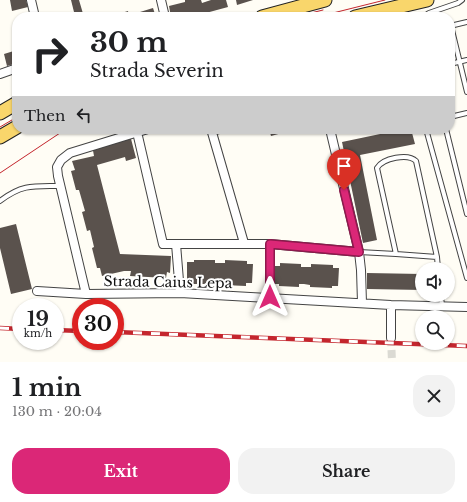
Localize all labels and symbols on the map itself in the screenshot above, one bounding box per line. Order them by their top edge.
pin [327,149,361,190]
street label: Strada Caius Lepa [103,272,233,292]
position arrow [249,276,291,318]
speed limit sign: 30 [72,298,124,350]

